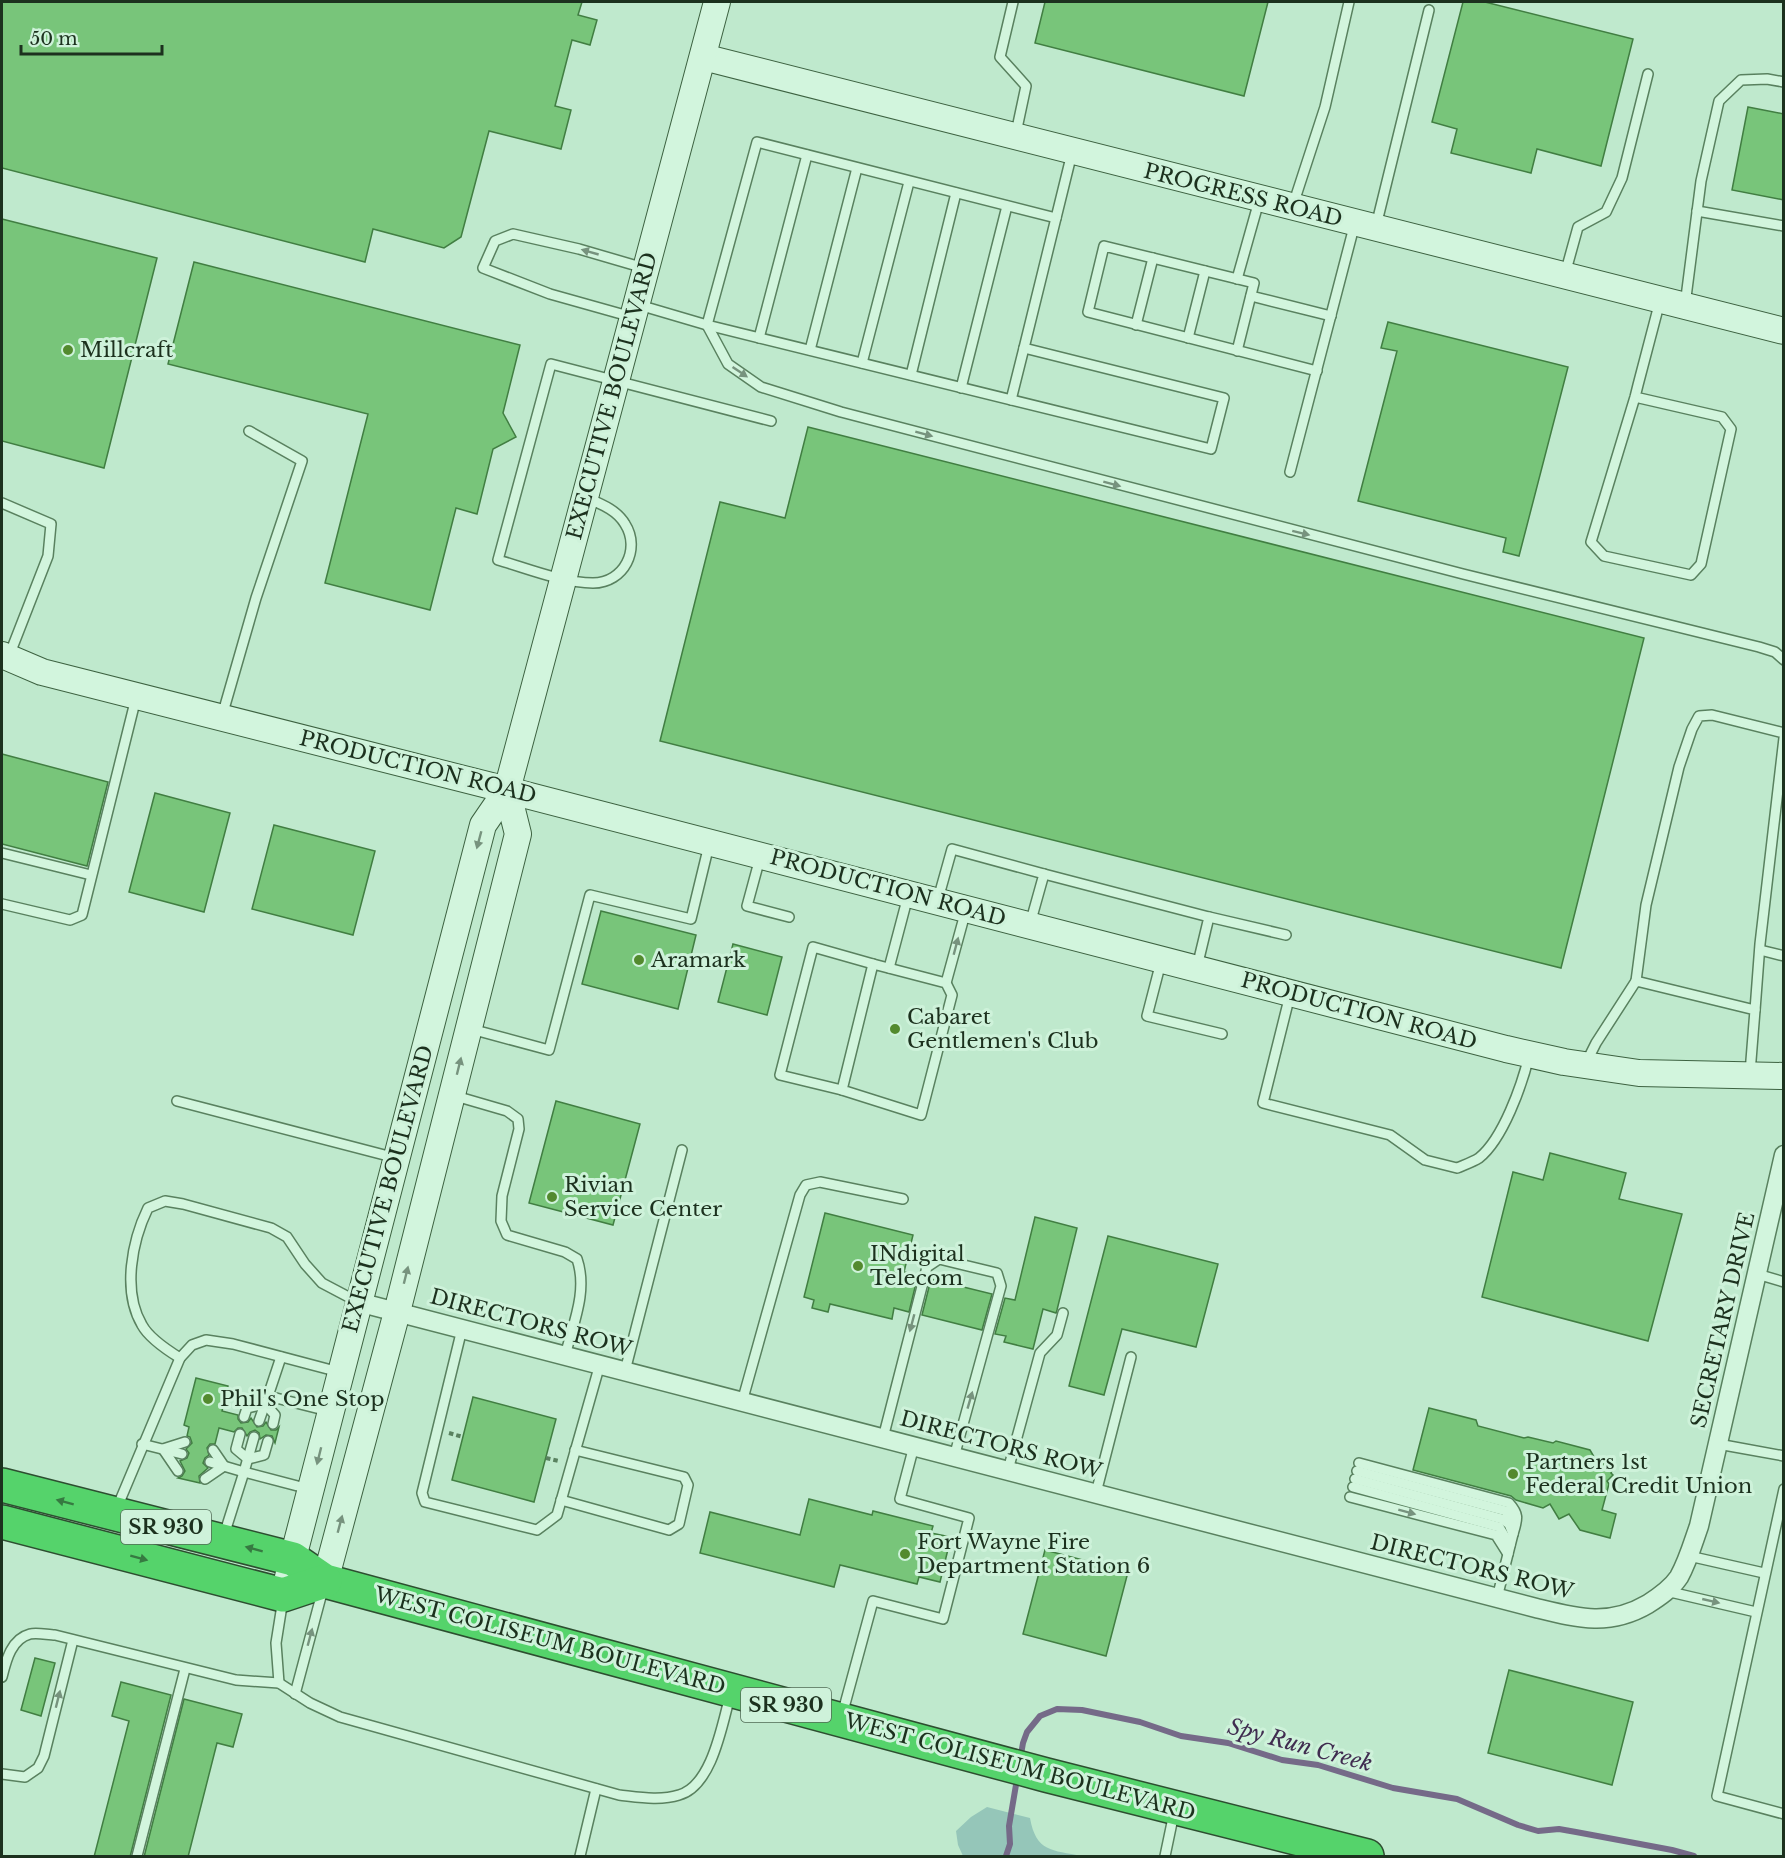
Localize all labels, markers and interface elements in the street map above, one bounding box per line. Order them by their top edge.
scale bar [21,18,162,56]
text: 50 m [30,28,78,50]
street label: PROGRESS ROAD [1141,158,1345,232]
one-way arrow [581,247,599,256]
street label: EXECUTIVE BOULEVARD [561,249,663,543]
place label: Millcraft [80,337,173,363]
marker: Millcraft [61,343,75,357]
one-way arrow [732,366,748,377]
one-way arrow [915,429,933,439]
one-way arrow [1103,479,1121,489]
one-way arrow [1292,528,1310,538]
street label: PRODUCTION ROAD [297,725,539,809]
one-way arrow [474,831,483,849]
street label: PRODUCTION ROAD [767,844,1009,932]
one-way arrow [952,937,961,955]
place label: Aramark [650,947,746,973]
marker: Aramark [632,953,646,967]
street label: PRODUCTION ROAD [1238,967,1480,1055]
place label: Cabaret Gentlemen's Club [907,1004,1098,1054]
marker: Cabaret Gentlemen's Club [888,1022,902,1036]
street label: EXECUTIVE BOULEVARD [337,1042,439,1336]
one-way arrow [455,1056,465,1075]
place label: Rivian Service Center [564,1172,722,1222]
marker: Rivian Service Center [545,1190,559,1204]
street label: SECRETARY DRIVE [1686,1210,1760,1430]
place label: INdigital Telecom [870,1241,965,1291]
marker: INdigital Telecom [851,1259,865,1273]
one-way arrow [402,1266,411,1284]
street label: DIRECTORS ROW [427,1284,635,1363]
one-way arrow [907,1314,916,1332]
place label: Phil's One Stop [220,1386,384,1412]
one-way arrow [966,1391,975,1409]
marker: Phil's One Stop [201,1392,215,1406]
street label: DIRECTORS ROW [897,1406,1105,1485]
one-way arrow [313,1447,323,1465]
place label: Partners 1st Federal Credit Union [1525,1449,1752,1499]
marker: Partners 1st Federal Credit Union [1506,1467,1520,1481]
one-way arrow [55,1496,74,1506]
one-way arrow [1398,1508,1416,1518]
road number: SR 930 [121,1510,211,1544]
one-way arrow [336,1515,346,1534]
place label: Fort Wayne Fire Department Station 6 [917,1529,1150,1579]
street label: DIRECTORS ROW [1368,1529,1576,1605]
one-way arrow [245,1543,263,1553]
marker: Fort Wayne Fire Department Station 6 [898,1547,912,1561]
one-way arrow [130,1553,149,1563]
street label: WEST COLISEUM BOULEVARD [371,1581,728,1700]
one-way arrow [1702,1597,1720,1607]
one-way arrow [306,1628,315,1646]
road number: SR 930 [741,1688,831,1722]
one-way arrow [54,1690,64,1708]
street label: WEST COLISEUM BOULEVARD [841,1707,1198,1826]
water label: Spy Run Creek [1225,1713,1375,1777]

